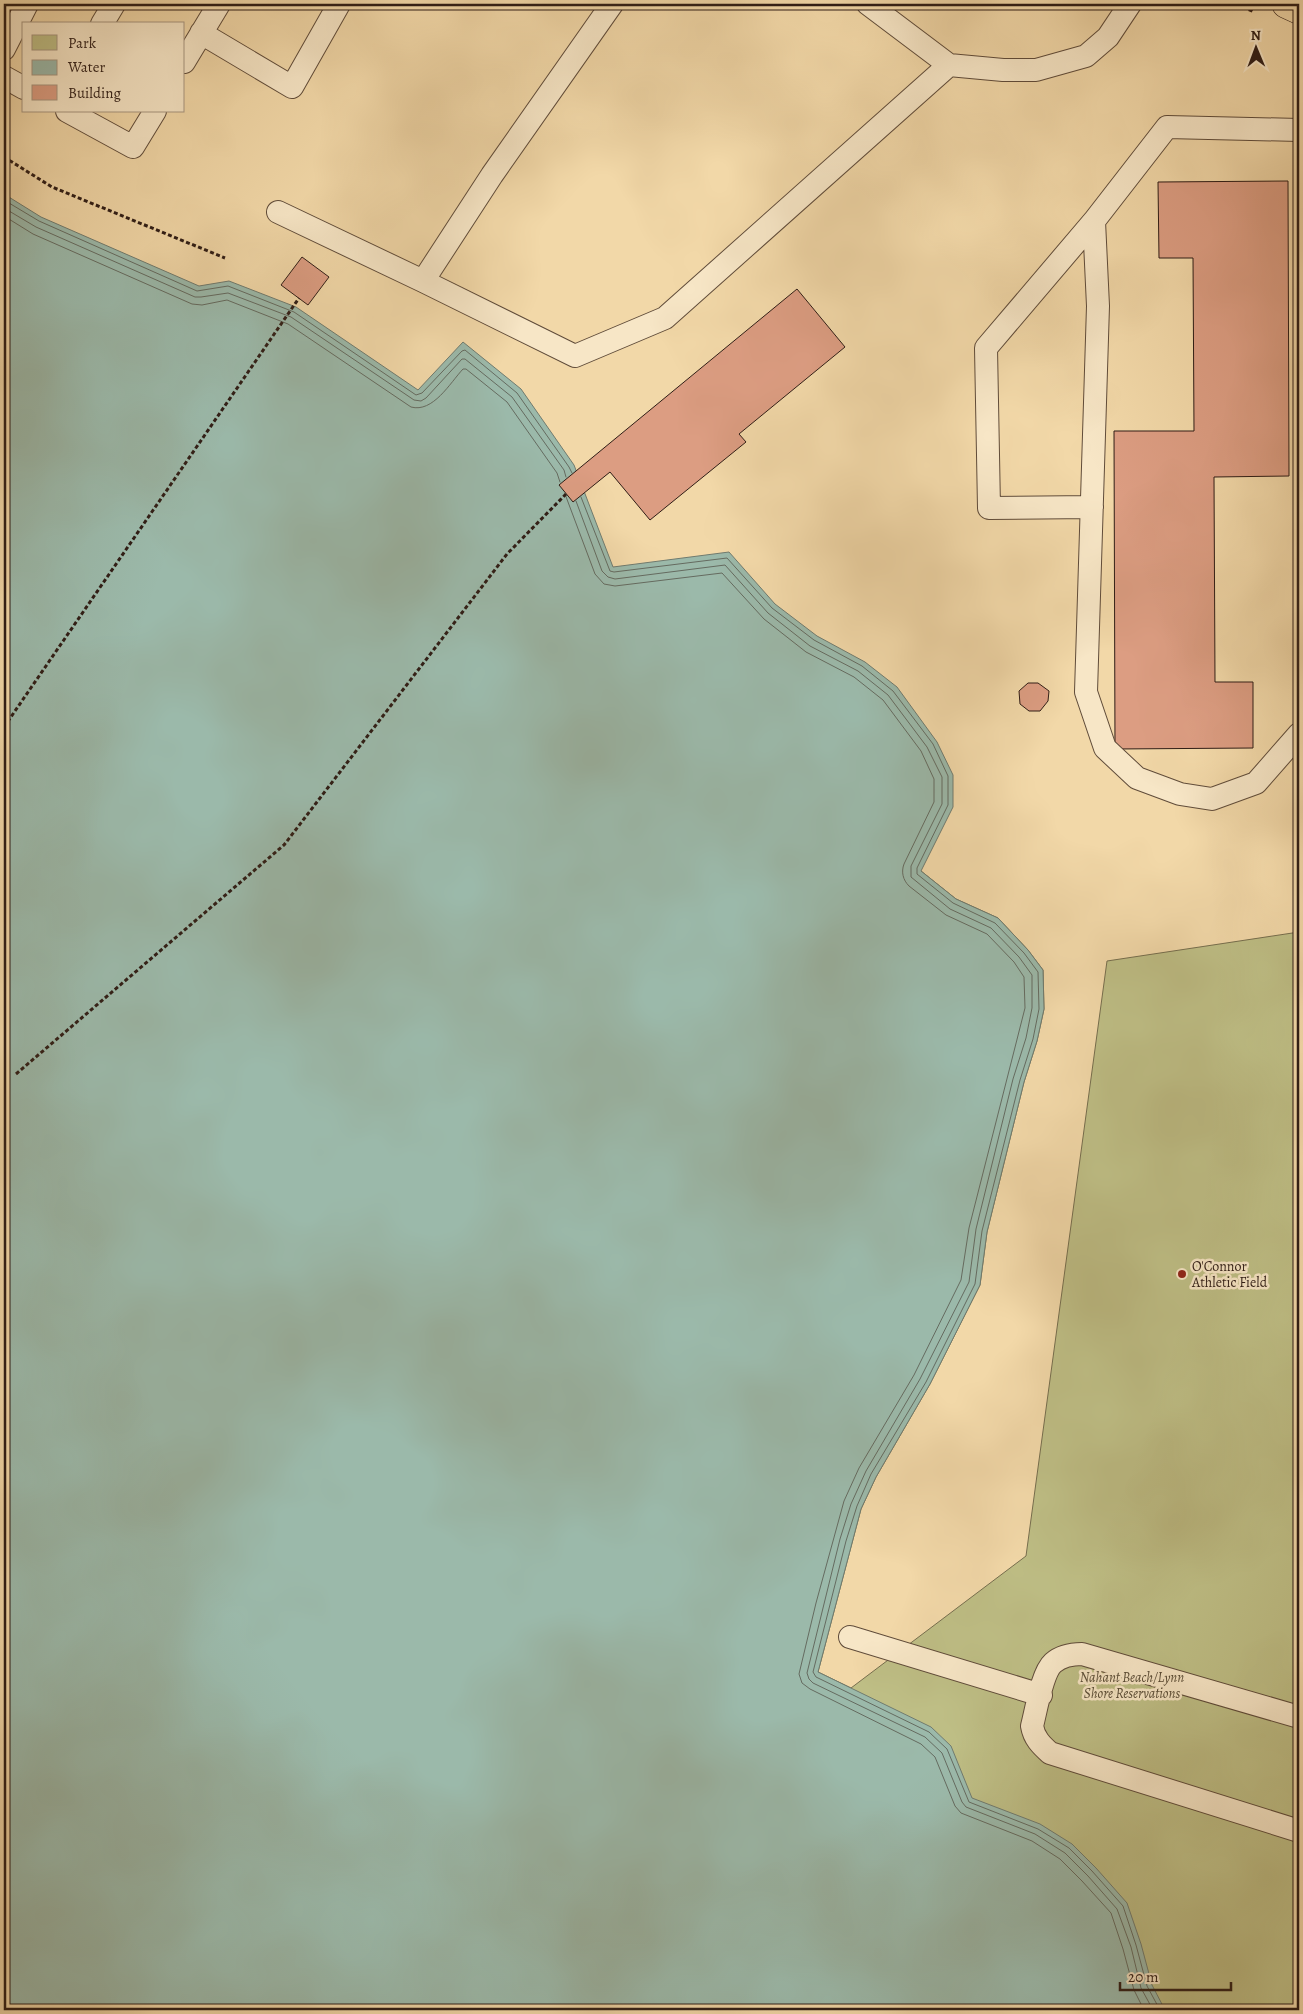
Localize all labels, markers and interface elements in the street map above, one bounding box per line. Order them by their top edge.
legend [22,22,185,112]
north arrow [1230,22,1280,72]
text: N [1251,26,1261,45]
text: Park [68,33,97,53]
text: Water [67,57,105,77]
text: Building [68,83,121,103]
place label: O'Connor Athletic Field [1191,1257,1268,1292]
marker: O'Connor Athletic Field [1176,1268,1188,1280]
park label: Nahant Beach/Lynn Shore Reservations [1080,1668,1184,1703]
scale bar [1120,1959,1232,1991]
text: 20 m [1128,1967,1159,1987]

